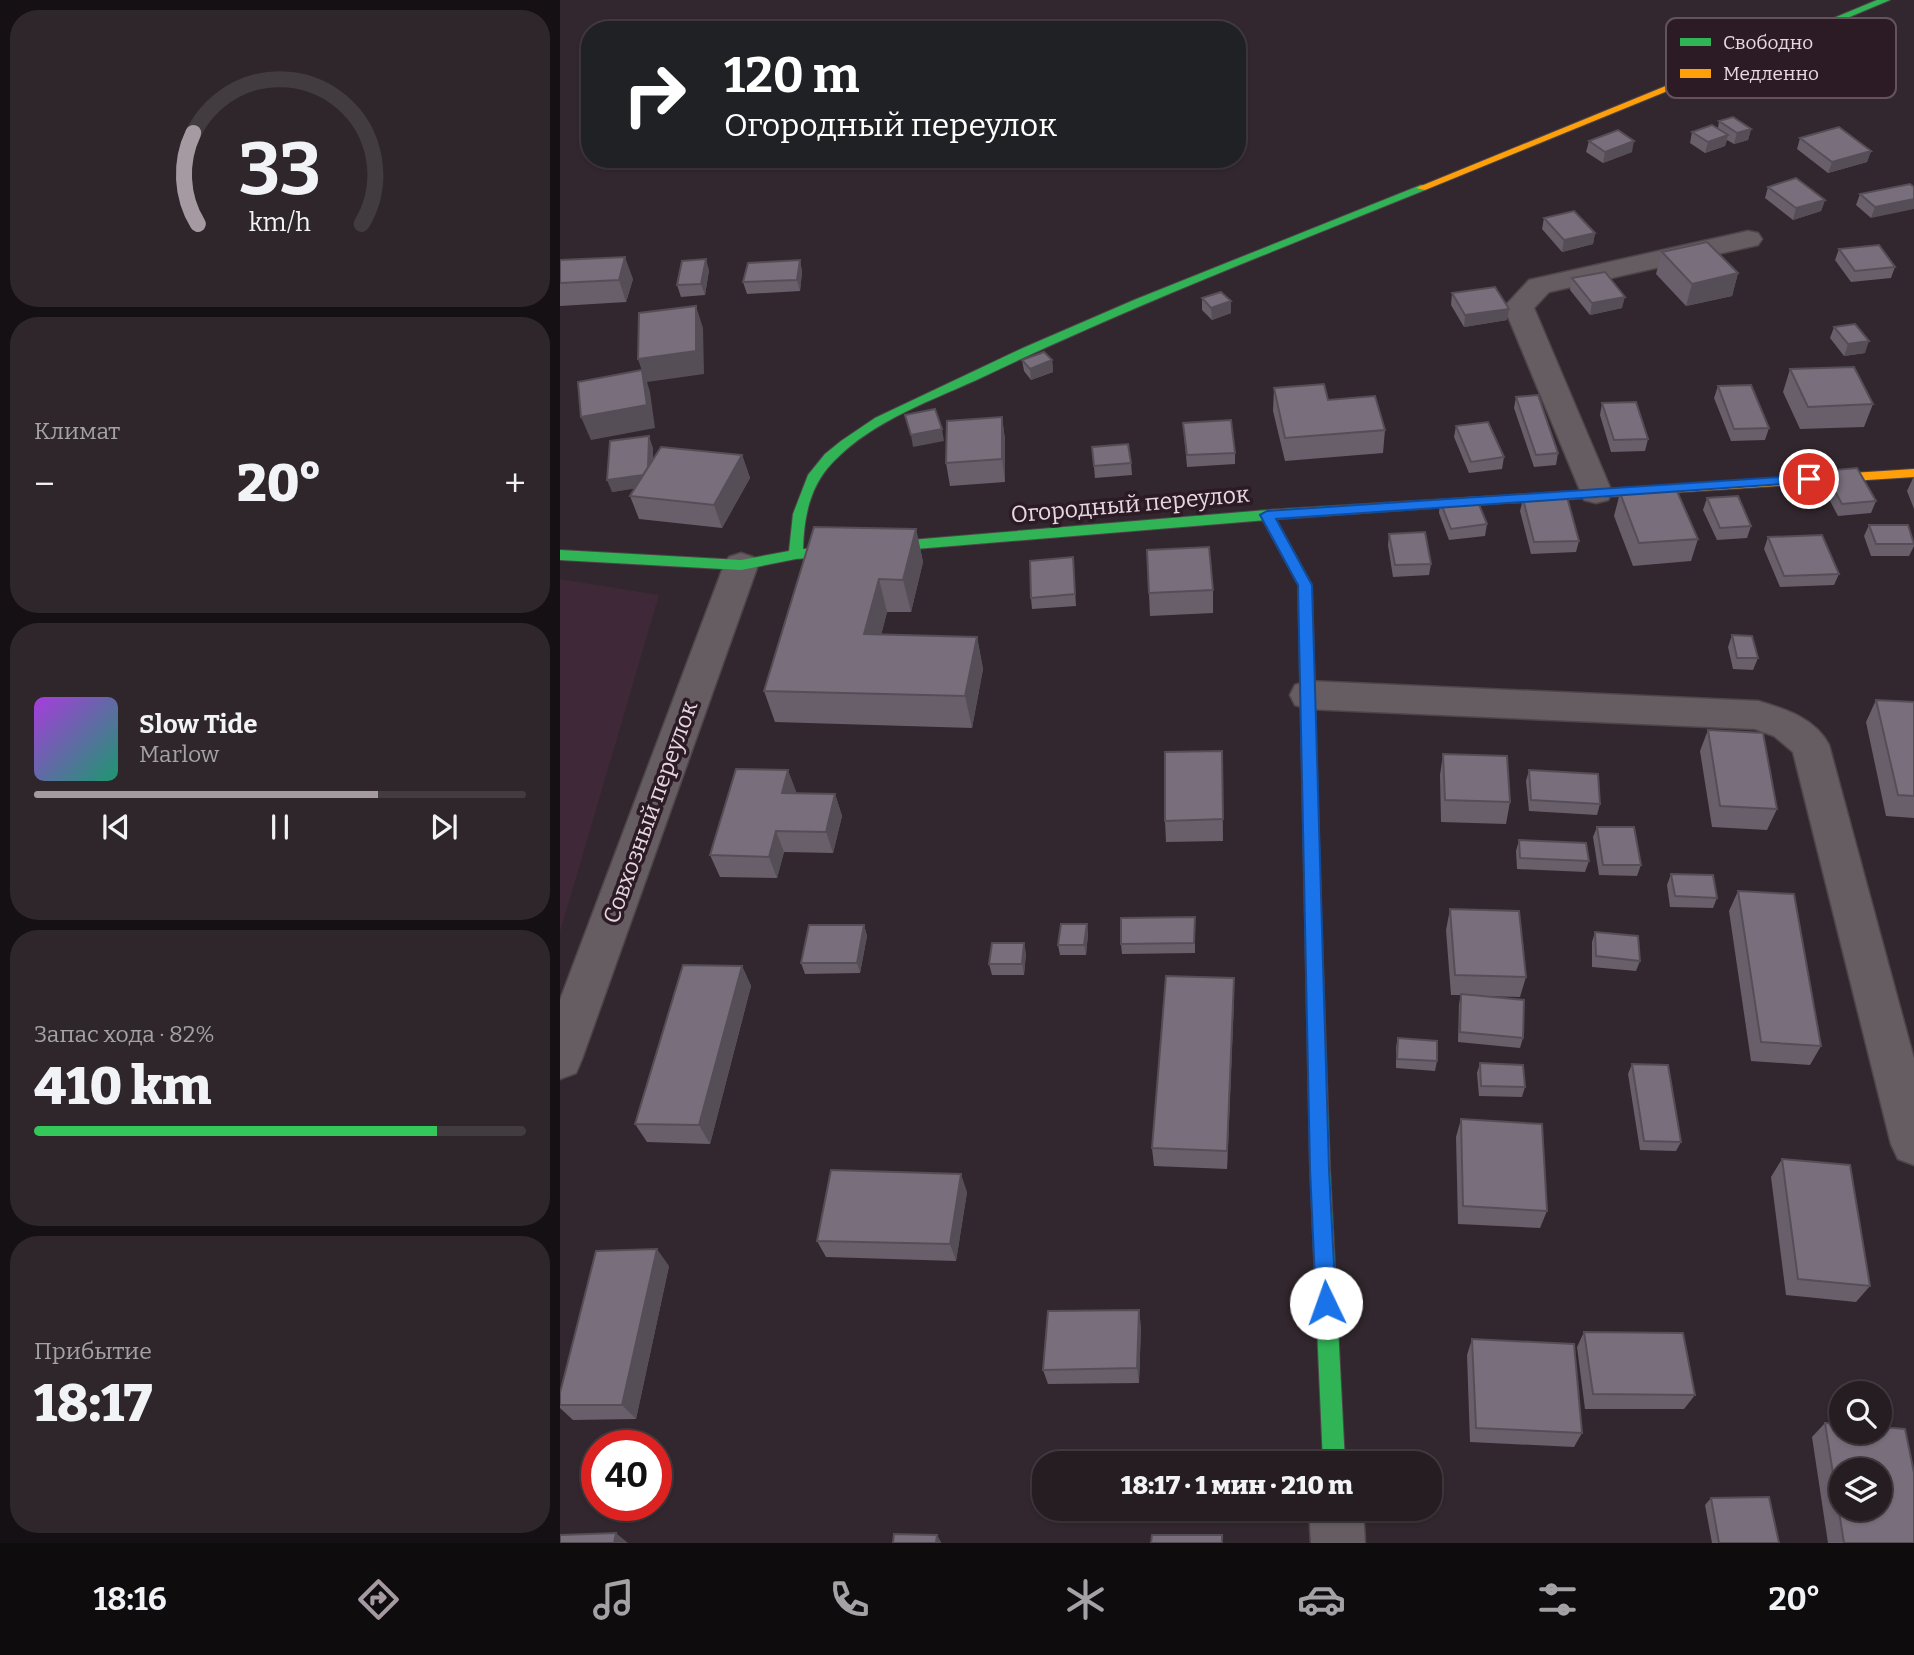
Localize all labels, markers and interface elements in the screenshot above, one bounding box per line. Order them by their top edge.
legend [1666,18,1896,98]
text: Свободно [1723,31,1813,54]
text: 120 m [724,46,859,105]
icon: right [609,49,700,140]
text: Медленно [1723,62,1819,85]
text: Огородный переулок [724,106,1057,144]
text: 33 [239,127,321,214]
text: km/h [249,208,311,238]
text: Климат [34,417,120,445]
pin [1779,449,1839,509]
text: 20° [237,452,322,515]
icon: arrive [1790,460,1828,498]
text: − [34,461,55,507]
text: + [504,461,526,507]
street label: Огородный переулок [1010,480,1251,528]
street label: Совхозный переулок [597,697,703,927]
text: Slow Tide [139,709,258,740]
text: Marlow [139,740,219,768]
icon: previous [97,808,135,846]
icon: pause [261,808,299,846]
icon: next [425,808,463,846]
text: Запас хода · 82% [34,1020,215,1048]
text: 410 km [34,1055,212,1118]
position arrow [1289,1266,1363,1340]
text: Прибытие [34,1337,152,1365]
text: 18:17 [34,1372,152,1435]
map controls [1829,1381,1892,1521]
button: search [1829,1381,1892,1444]
speed limit sign: 40 [581,1430,672,1521]
button: layers [1829,1458,1892,1521]
text: 18:17 · 1 мин · 210 m [1121,1470,1353,1501]
icon: directions [354,1575,403,1624]
icon: music [589,1575,638,1624]
icon: phone [825,1575,874,1624]
icon: climate [1061,1575,1110,1624]
icon: car [1297,1575,1346,1624]
icon: filters [1533,1575,1582,1624]
text: 18:16 [93,1580,167,1618]
text: 20° [1768,1580,1821,1618]

